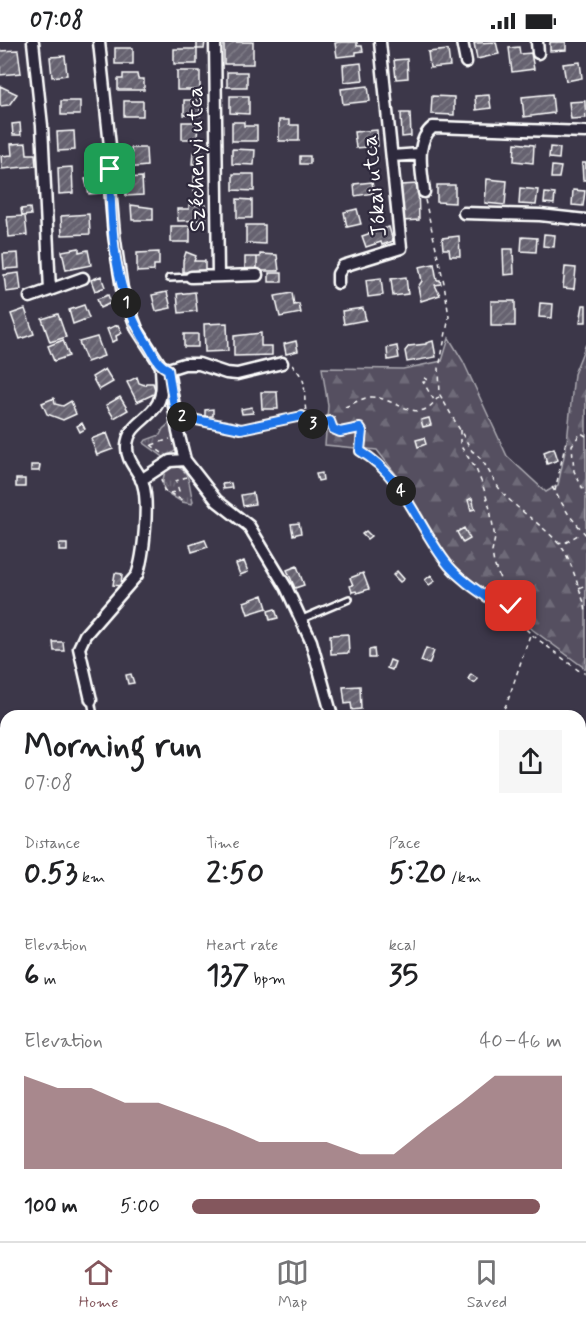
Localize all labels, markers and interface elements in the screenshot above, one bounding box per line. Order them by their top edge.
text: 07:08 [30,7,84,35]
street label: Széchenyi utca [182,86,212,232]
street label: Jókai utca [356,134,394,238]
pin [84,143,135,194]
icon: arrive [93,152,126,185]
pin: 1 [111,288,141,318]
text: 1 [122,292,130,313]
pin: 2 [167,402,197,432]
text: 2 [178,406,186,427]
pin: 3 [298,409,328,439]
text: 3 [309,413,317,434]
pin: 4 [386,476,416,506]
text: 4 [396,480,406,501]
pin [485,580,536,631]
icon: check [494,589,527,622]
text: Morning run [24,725,202,769]
button: share [499,730,562,793]
text: 07:08 [24,770,73,797]
text: Distance [24,833,80,854]
text: Time [206,833,240,854]
text: Pace [389,833,421,854]
text: 0.53 [24,854,78,893]
text: 2:50 [206,854,264,893]
text: 5:20 [389,854,447,893]
text: km [78,867,105,888]
text: /km [447,867,481,888]
text: Elevation [24,935,87,956]
text: Heart rate [206,935,278,956]
text: kcal [389,935,416,956]
text: 6 [24,956,39,995]
text: 137 [206,956,249,995]
text: 35 [389,956,418,995]
text: m [39,969,56,990]
text: bpm [249,969,286,990]
text: Elevation [24,1028,103,1055]
text: 40–46 m [480,1028,562,1055]
text: 100 m [24,1193,78,1220]
text: 5:00 [120,1193,160,1220]
tab: Home [79,1256,119,1313]
tab: Map [276,1256,309,1313]
tab: Saved [467,1256,507,1313]

